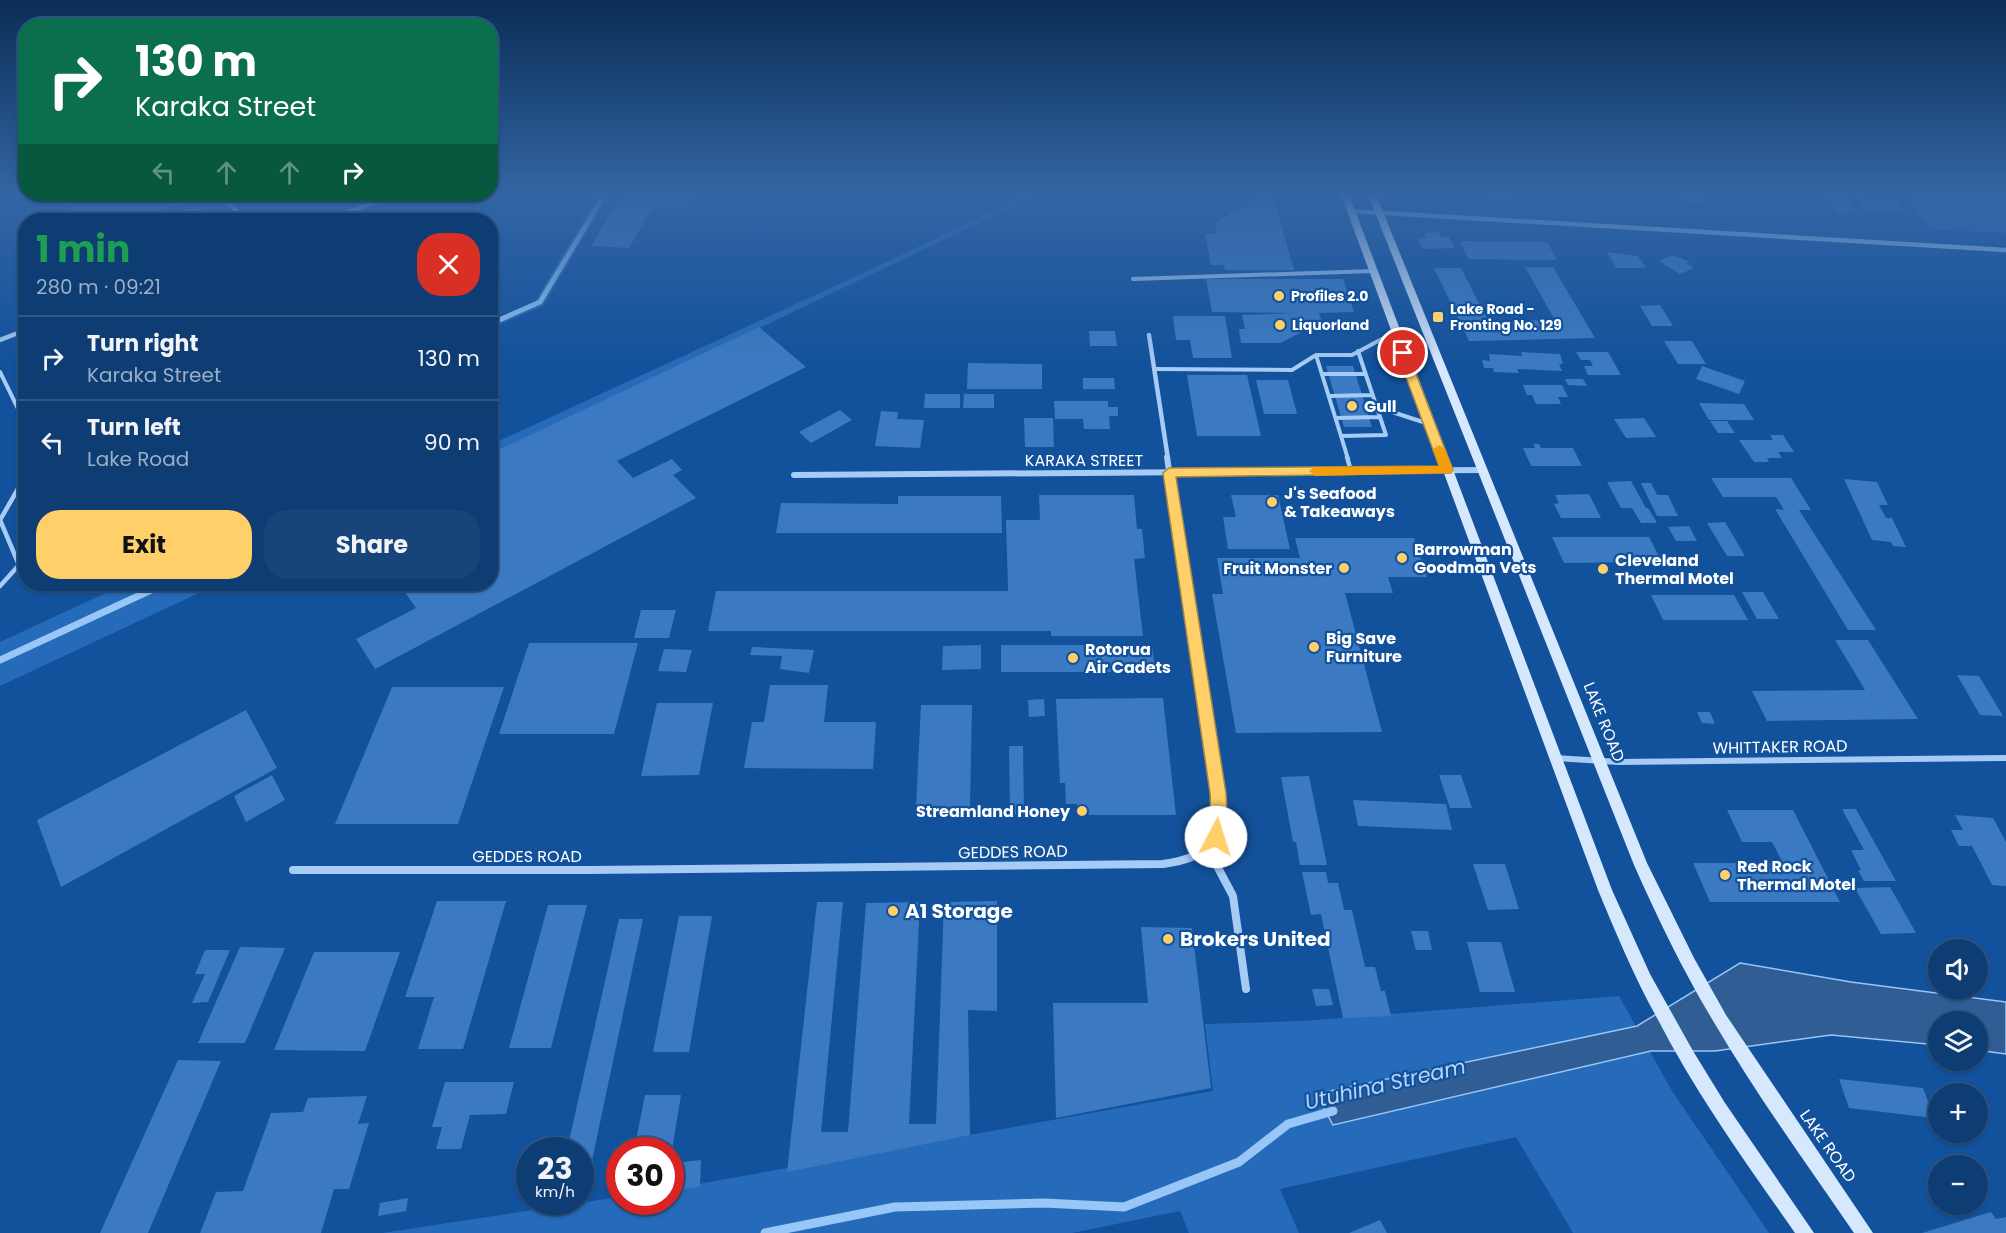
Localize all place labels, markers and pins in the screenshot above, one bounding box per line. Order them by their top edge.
place label: Profiles 2.0 [1291,286,1368,306]
marker: Profiles 2.0 [1272,289,1286,303]
place label: Lake Road - Fronting No. 129 [1450,299,1562,335]
marker: Lake Road - Fronting No. 129 [1431,310,1445,324]
place label: Liquorland [1292,315,1369,335]
marker: Liquorland [1273,318,1287,332]
pin [1377,327,1428,378]
place label: Gull [1364,395,1396,418]
marker: Gull [1345,399,1359,413]
place label: J's Seafood & Takeaways [1284,482,1395,523]
marker: J's Seafood & Takeaways [1265,495,1279,509]
place label: Barrowman Goodman Vets [1414,538,1536,579]
place label: Cleveland Thermal Motel [1615,549,1734,590]
marker: Barrowman Goodman Vets [1395,551,1409,565]
place label: Fruit Monster [1223,557,1332,580]
marker: Fruit Monster [1337,561,1351,575]
marker: Cleveland Thermal Motel [1596,562,1610,576]
place label: Big Save Furniture [1326,627,1402,668]
place label: Rotorua Air Cadets [1085,638,1171,679]
marker: Big Save Furniture [1307,640,1321,654]
marker: Rotorua Air Cadets [1066,651,1080,665]
place label: Streamland Honey [916,800,1071,823]
marker: Streamland Honey [1075,804,1089,818]
place label: Red Rock Thermal Motel [1737,855,1856,896]
marker: Red Rock Thermal Motel [1718,868,1732,882]
place label: A1 Storage [905,897,1013,925]
marker: A1 Storage [886,904,900,918]
place label: Brokers United [1180,925,1331,953]
marker: Brokers United [1161,932,1175,946]

